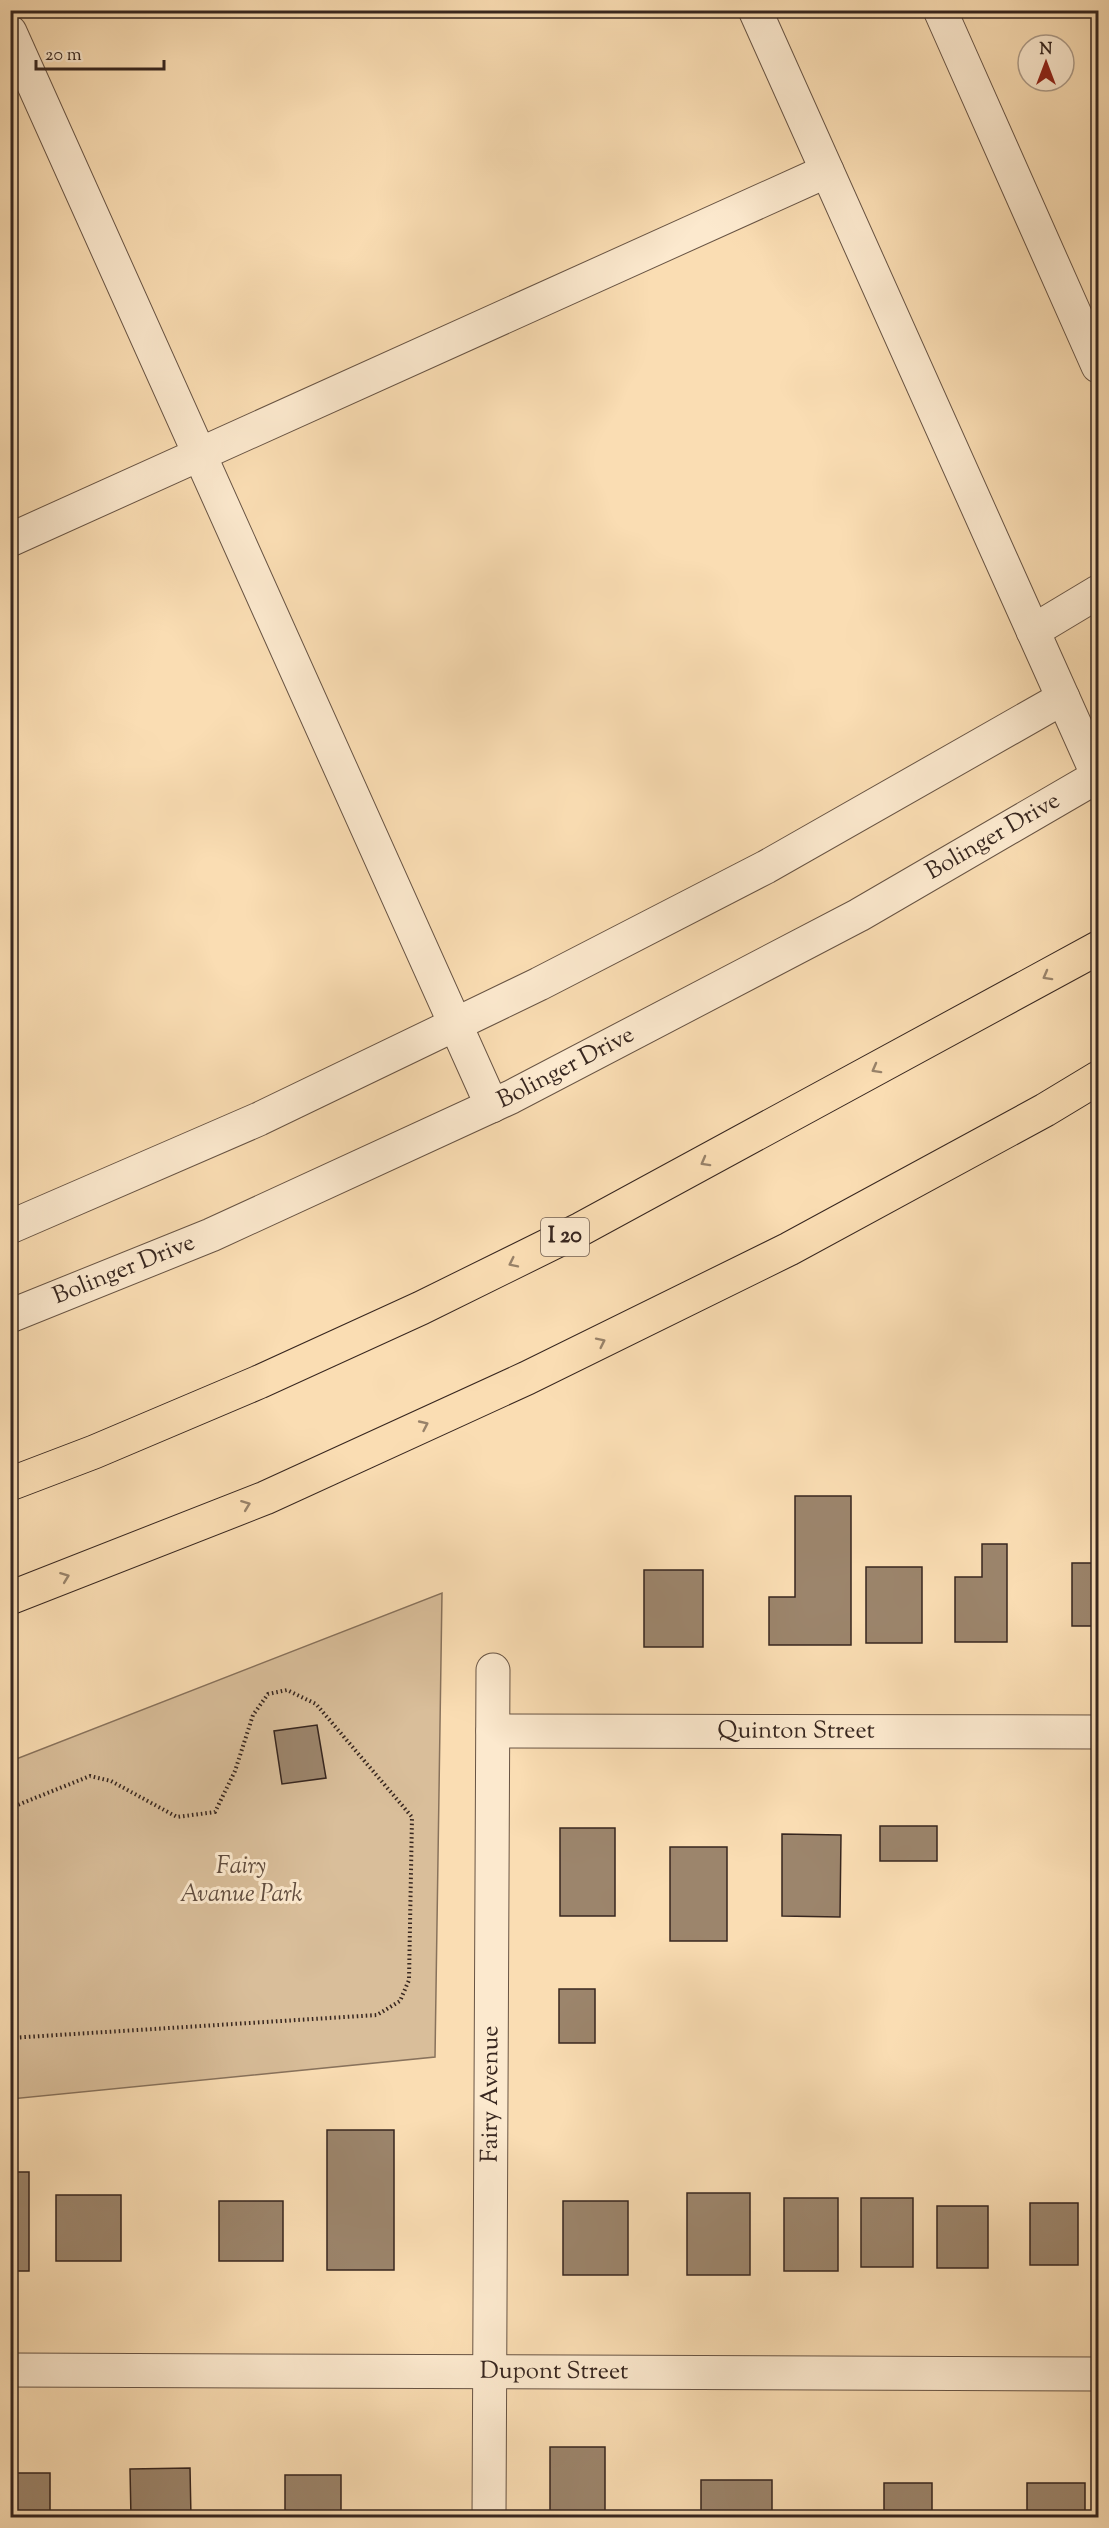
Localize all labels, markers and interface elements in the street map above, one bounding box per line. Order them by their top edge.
scale bar [36,33,164,71]
north arrow [1016,33,1076,93]
text: N [1040,39,1053,62]
text: 20 m [45,43,82,69]
street label: Bolinger Drive [920,784,1067,889]
one-way arrow [1043,969,1053,980]
street label: Bolinger Drive [492,1018,640,1118]
one-way arrow [872,1062,882,1073]
one-way arrow [700,1155,711,1166]
road number: I 20 [541,1218,589,1256]
street label: Bolinger Drive [48,1226,200,1314]
one-way arrow [509,1255,520,1267]
one-way arrow [594,1338,605,1350]
one-way arrow [418,1421,429,1433]
one-way arrow [241,1500,251,1513]
one-way arrow [59,1572,70,1584]
street label: Quinton Street [717,1714,875,1749]
park label: Fairy Avanue Park [180,1850,302,1912]
street label: Fairy Avenue [474,2025,508,2163]
street label: Dupont Street [480,2355,628,2389]

